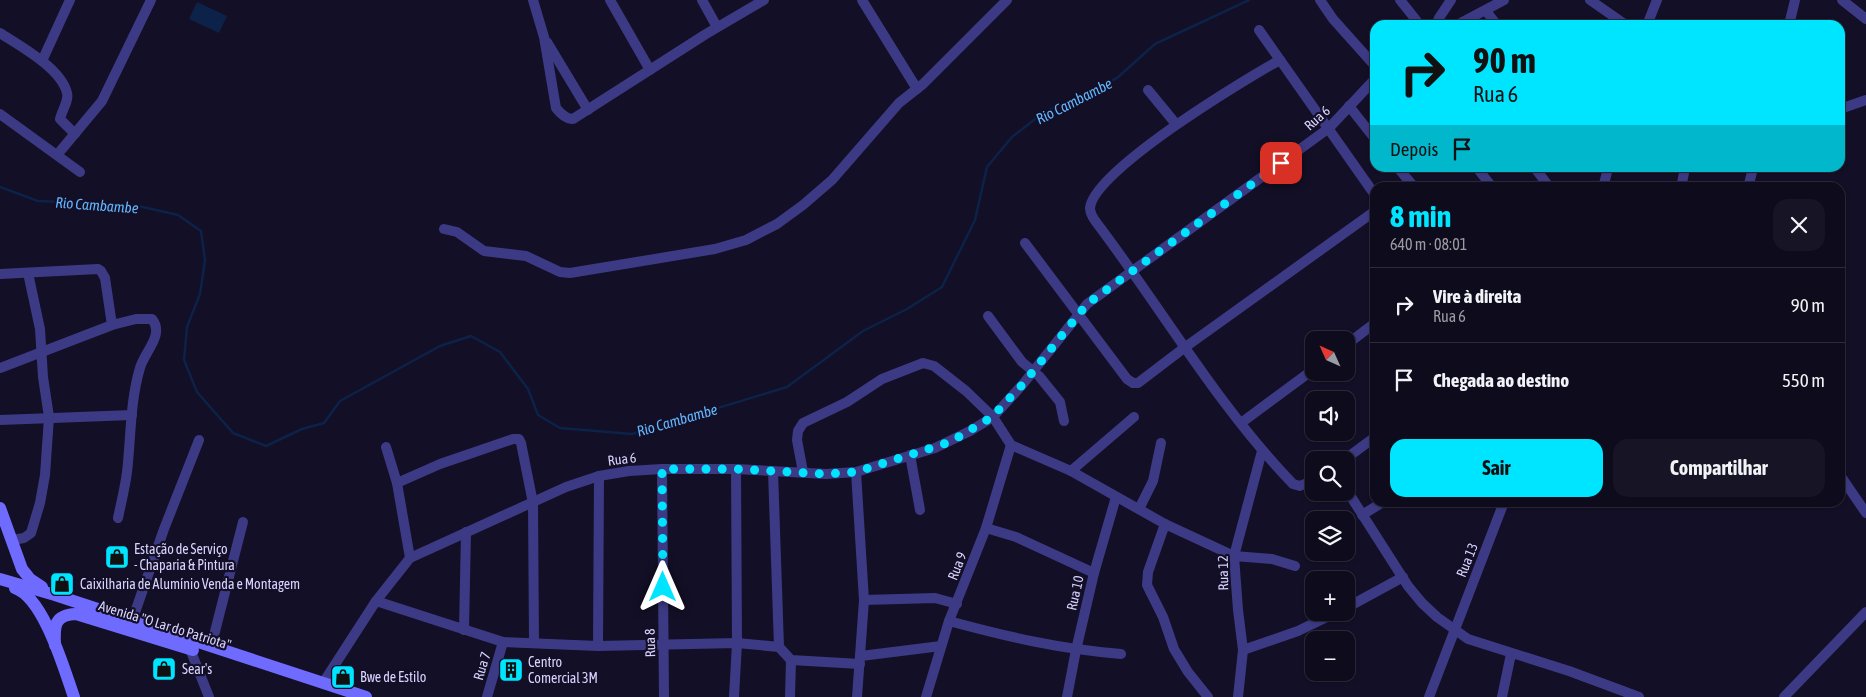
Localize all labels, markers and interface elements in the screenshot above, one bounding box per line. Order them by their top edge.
icon: right [1390,40,1455,105]
text: 90 m [1473,40,1536,80]
water label: Rio Cambambe [1033,74,1115,128]
text: Rua 6 [1473,81,1518,107]
street label: Rua 6 [1301,102,1333,134]
icon: arrive [1448,135,1476,163]
text: Depois [1390,138,1438,160]
pin [1260,142,1302,184]
icon: arrive [1267,149,1295,177]
water label: Rio Cambambe [55,194,139,216]
text: 8 min [1390,199,1451,233]
button: close [1773,199,1825,251]
text: 640 m · 08:01 [1390,235,1467,253]
text: Vire à direita [1433,285,1521,307]
icon: right [1390,291,1418,319]
text: 90 m [1791,294,1825,316]
text: Rua 6 [1433,307,1466,325]
north arrow [1305,331,1355,381]
map controls [1305,331,1355,681]
icon: arrive [1390,366,1418,394]
text: Chegada ao destino [1433,369,1569,391]
text: 550 m [1782,369,1825,391]
button: sound [1305,391,1355,441]
water label: Rio Cambambe [635,400,720,440]
button: Sair [1390,439,1603,497]
button: Compartilhar [1613,439,1825,497]
street label: Rua 6 [607,449,638,469]
button: search [1305,451,1355,501]
button: layers [1305,511,1355,561]
place label: Estação de Serviço - Chaparia & Pintura [134,541,235,573]
street label: Rua 13 [1453,541,1481,579]
shop icon: Estação de Serviço - Chaparia & Pintura [104,544,130,570]
street label: Rua 9 [944,550,970,582]
street label: Rua 12 [1215,555,1231,591]
position arrow [636,560,688,612]
shop icon: Caixilharia de Alumínio Venda e Montagem [49,571,75,597]
button: + [1305,571,1355,621]
street label: Rua 10 [1063,574,1087,612]
place label: Caixilharia de Alumínio Venda e Montagem [80,576,300,592]
street label: Avenida "O Lar do Patriota" [97,597,234,653]
street label: Rua 8 [642,628,658,658]
button: − [1305,631,1355,681]
street label: Rua 7 [470,650,494,682]
place label: Centro Comercial 3M [528,654,598,686]
shop icon: Sear's [151,656,177,682]
building icon: Centro Comercial 3M [498,657,524,683]
place label: Sear's [182,661,212,677]
shop icon: Bwe de Estilo [330,664,356,690]
place label: Bwe de Estilo [360,669,426,685]

